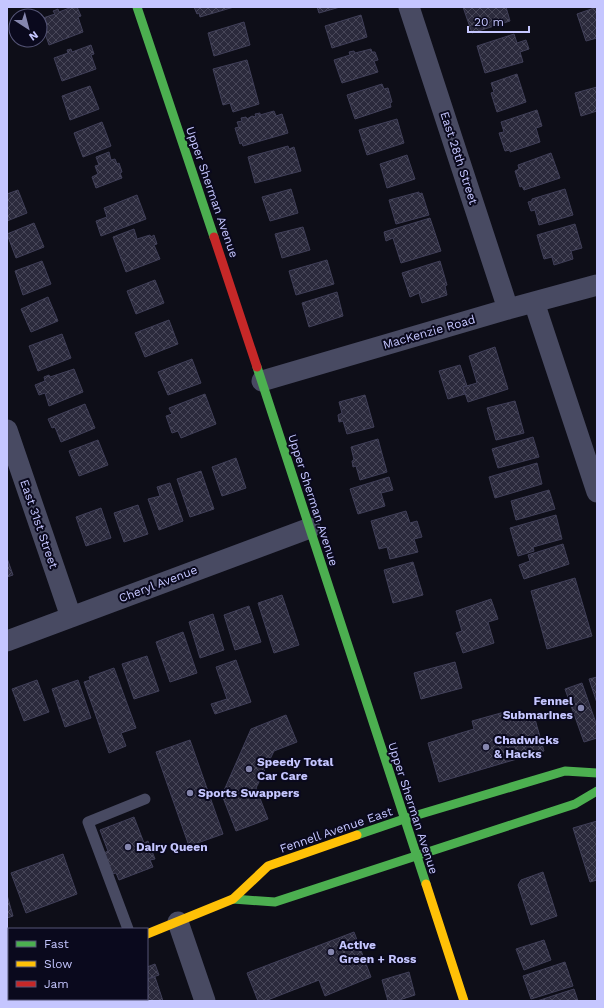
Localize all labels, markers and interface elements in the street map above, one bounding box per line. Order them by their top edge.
north arrow [8,8,48,48]
scale bar [468,8,529,34]
text: 20 m [474,15,504,29]
text: N [26,28,41,43]
street label: East 28th Street [437,110,481,206]
street label: Upper Sherman Avenue [183,125,241,259]
street label: MacKenzie Road [381,312,477,352]
street label: Upper Sherman Avenue [285,432,341,568]
street label: East 31st Street [17,478,61,570]
street label: Cheryl Avenue [117,563,199,605]
place label: Fennel Submarines [503,694,574,722]
marker: Fennel Submarines [576,703,586,713]
place label: Chadwicks & Hacks [494,733,560,761]
street label: Upper Sherman Avenue [385,740,441,876]
marker: Chadwicks & Hacks [481,742,491,752]
place label: Speedy Total Car Care [257,755,334,783]
marker: Speedy Total Car Care [244,764,254,774]
place label: Sports Swappers [198,786,300,800]
marker: Sports Swappers [185,788,195,798]
street label: Fennell Avenue East [278,804,394,856]
place label: Dairy Queen [136,840,208,854]
marker: Dairy Queen [123,842,133,852]
legend [8,928,148,1000]
text: Fast [44,937,69,951]
place label: Active Green + Ross [339,938,417,966]
marker: Active Green + Ross [326,947,336,957]
text: Slow [44,957,72,971]
text: Jam [44,977,69,991]

